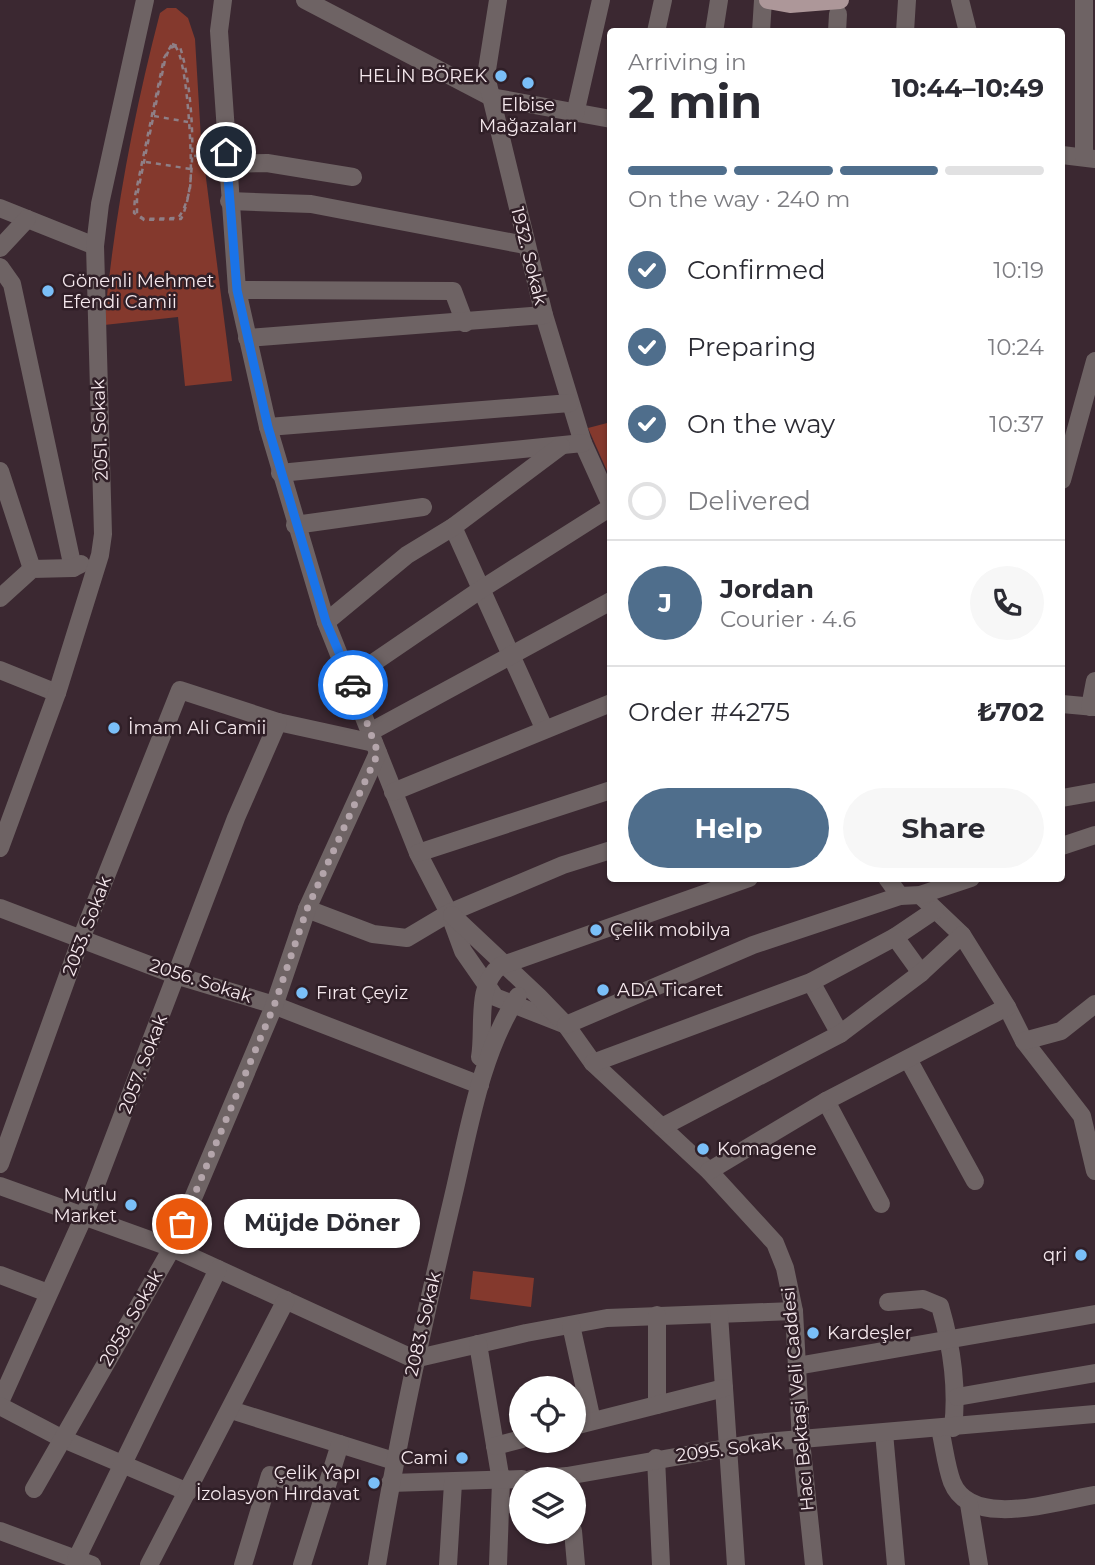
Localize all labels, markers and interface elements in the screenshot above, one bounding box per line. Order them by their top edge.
text: Arriving in [628,48,747,76]
place label: HELİN BÖREK [358,65,487,87]
marker: HELİN BÖREK [493,68,509,84]
text: 10:44–10:49 [892,72,1044,104]
text: 2 min [628,73,762,130]
marker: Elbise Mağazaları [520,75,536,91]
place label: Elbise Mağazaları [479,94,577,137]
pin [196,122,256,182]
icon: home [207,133,245,171]
text: On the way · 240 m [628,185,850,213]
street label: 1932. Sokak [506,205,552,308]
icon: check [628,251,666,289]
text: Confirmed [687,254,826,286]
text: 10:19 [993,256,1044,284]
place label: Gönenli Mehmet Efendi Camii [62,270,214,313]
marker: Gönenli Mehmet Efendi Camii [40,283,56,299]
icon: check [628,328,666,366]
text: Preparing [687,331,816,363]
text: 10:24 [988,333,1044,361]
street label: 2051. Sokak [87,379,113,481]
icon: check [628,405,666,443]
text: On the way [687,408,835,440]
text: 10:37 [989,410,1044,438]
text: Delivered [687,485,811,517]
button: phone [970,566,1044,640]
text: Jordan [720,573,814,605]
text: J [658,587,672,619]
text: Courier · 4.6 [720,605,856,633]
courier [318,650,388,720]
icon: car [334,666,372,704]
text: Order #4275 [628,696,790,728]
text: ₺702 [977,696,1044,728]
place label: İmam Ali Camii [128,717,266,739]
marker: İmam Ali Camii [106,720,122,736]
button: Help [628,788,829,868]
button: Share [843,788,1044,868]
street label: 2053. Sokak [58,873,116,979]
place label: Çelik mobilya [610,919,731,941]
marker: Çelik mobilya [588,922,604,938]
street label: 2056. Sokak [147,954,255,1008]
place label: ADA Ticaret [617,979,723,1001]
place label: Fırat Çeyiz [316,982,408,1004]
marker: ADA Ticaret [595,982,611,998]
marker: Fırat Çeyiz [294,985,310,1001]
street label: 2057. Sokak [114,1011,172,1117]
place label: Komagene [717,1138,817,1160]
marker: Komagene [695,1141,711,1157]
place label: Mutlu Market [54,1184,117,1227]
pin [152,1194,212,1254]
marker: Mutlu Market [123,1197,139,1213]
callout: Müjde Döner [224,1200,420,1248]
icon: bag [163,1205,201,1243]
text: Müjde Döner [244,1209,400,1237]
place label: qri [1043,1244,1067,1266]
marker: qri [1073,1247,1089,1263]
street label: 2058. Sokak [95,1266,167,1370]
street label: 2083. Sokak [400,1269,446,1378]
street label: Hacı Bektaşi Veli Caddesi [777,1286,819,1512]
place label: Kardeşler [827,1322,912,1344]
marker: Kardeşler [805,1325,821,1341]
map controls [509,1376,586,1544]
button: locate [509,1376,586,1453]
street label: 2095. Sokak [675,1432,783,1466]
place label: Cami [401,1447,448,1469]
marker: Cami [454,1450,470,1466]
place label: Çelik Yapı İzolasyon Hırdavat [196,1462,360,1505]
button: layers [509,1467,586,1544]
marker: Çelik Yapı İzolasyon Hırdavat [366,1475,382,1491]

